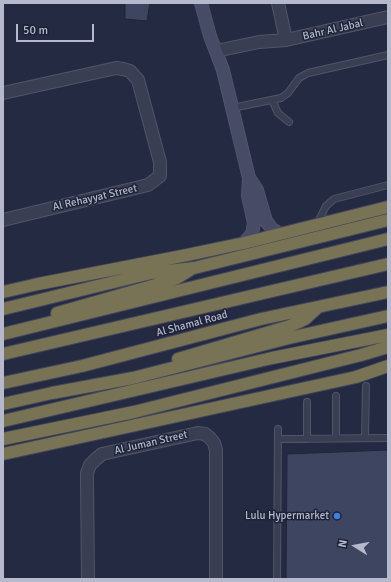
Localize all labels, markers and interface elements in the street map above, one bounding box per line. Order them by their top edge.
scale bar [18,16,96,42]
street label: Bahr Al Jabal [301,17,365,43]
text: 50 m [23,23,48,38]
street label: Al Rehayyat Street [51,182,139,214]
street label: Al Shamal Road [155,308,229,340]
street label: Al Juman Street [113,428,189,458]
place label: Lulu Hypermarket [245,509,329,523]
marker: Lulu Hypermarket [332,511,342,521]
north arrow [335,526,375,566]
text: N [336,539,350,549]

